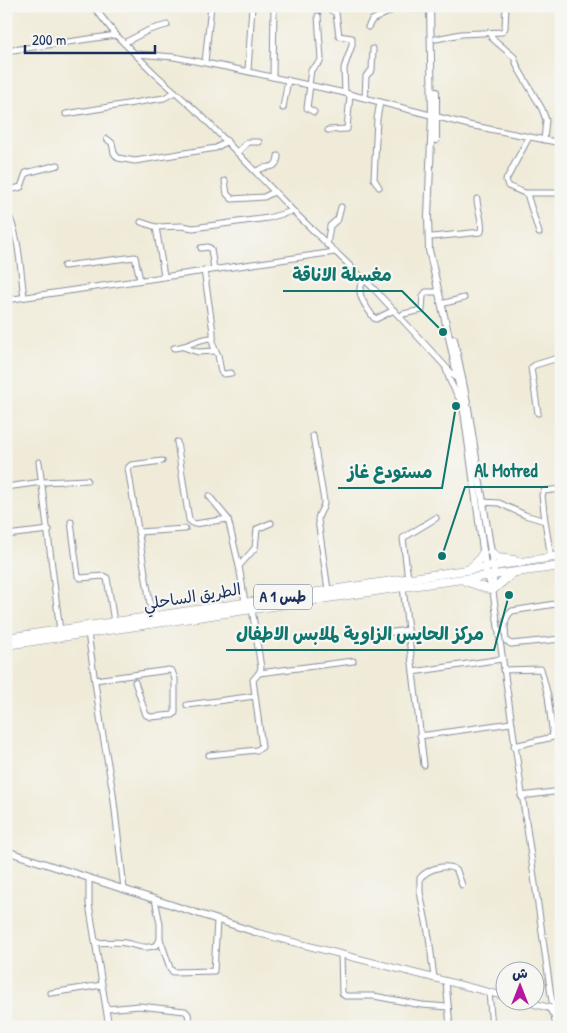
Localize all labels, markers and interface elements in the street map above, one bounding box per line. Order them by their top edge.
scale bar [25,22,155,54]
text: 200 m [32,29,66,50]
callout: مغسلة الاناقة [283,258,402,291]
text: مغسلة الاناقة [292,262,392,287]
callout: Al Motred [465,454,548,487]
callout: مستودع غاز [338,455,442,488]
text: Al Motred [475,458,537,483]
text: مستودع غاز [346,459,432,484]
street label: الطريق الساحلي [142,577,243,619]
road number: A 1 طس [254,584,312,610]
callout: مركز الحايس الزاوية لملابس الاطفال [226,617,494,650]
text: مركز الحايس الزاوية لملابس الاطفال [236,621,484,646]
north arrow [494,960,544,1010]
text: ش [512,963,528,982]

